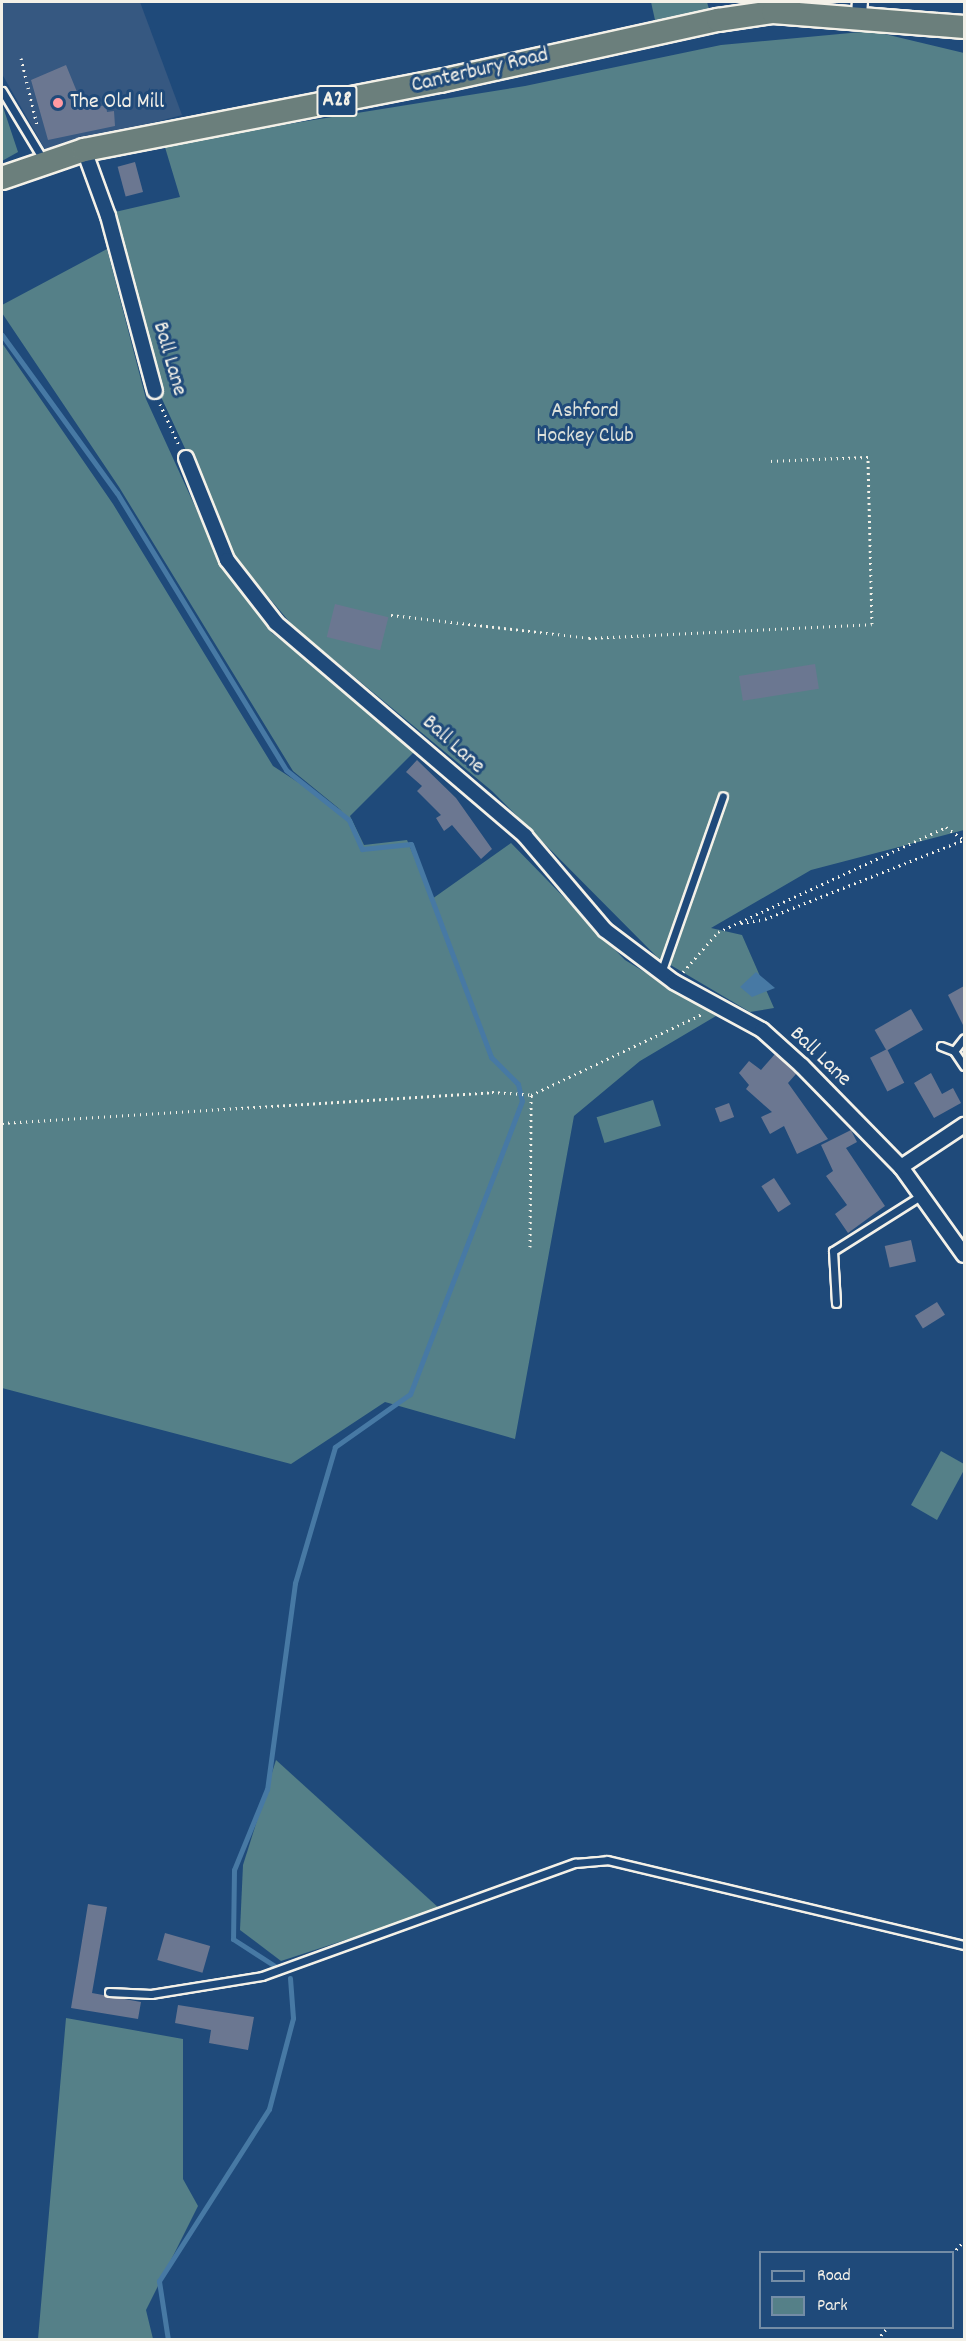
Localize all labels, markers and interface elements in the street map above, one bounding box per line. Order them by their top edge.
street label: Canterbury Road [409,42,551,100]
road number: A28 [316,83,358,119]
place label: The Old Mill [70,90,164,116]
marker: The Old Mill [51,96,65,110]
street label: Ball Lane [146,319,192,399]
park label: Ashford Hockey Club [536,398,634,450]
street label: Ball Lane [416,710,490,780]
street label: Ball Lane [784,1021,856,1093]
legend [759,2251,954,2329]
text: Road [817,2264,851,2289]
text: Park [817,2294,848,2319]

